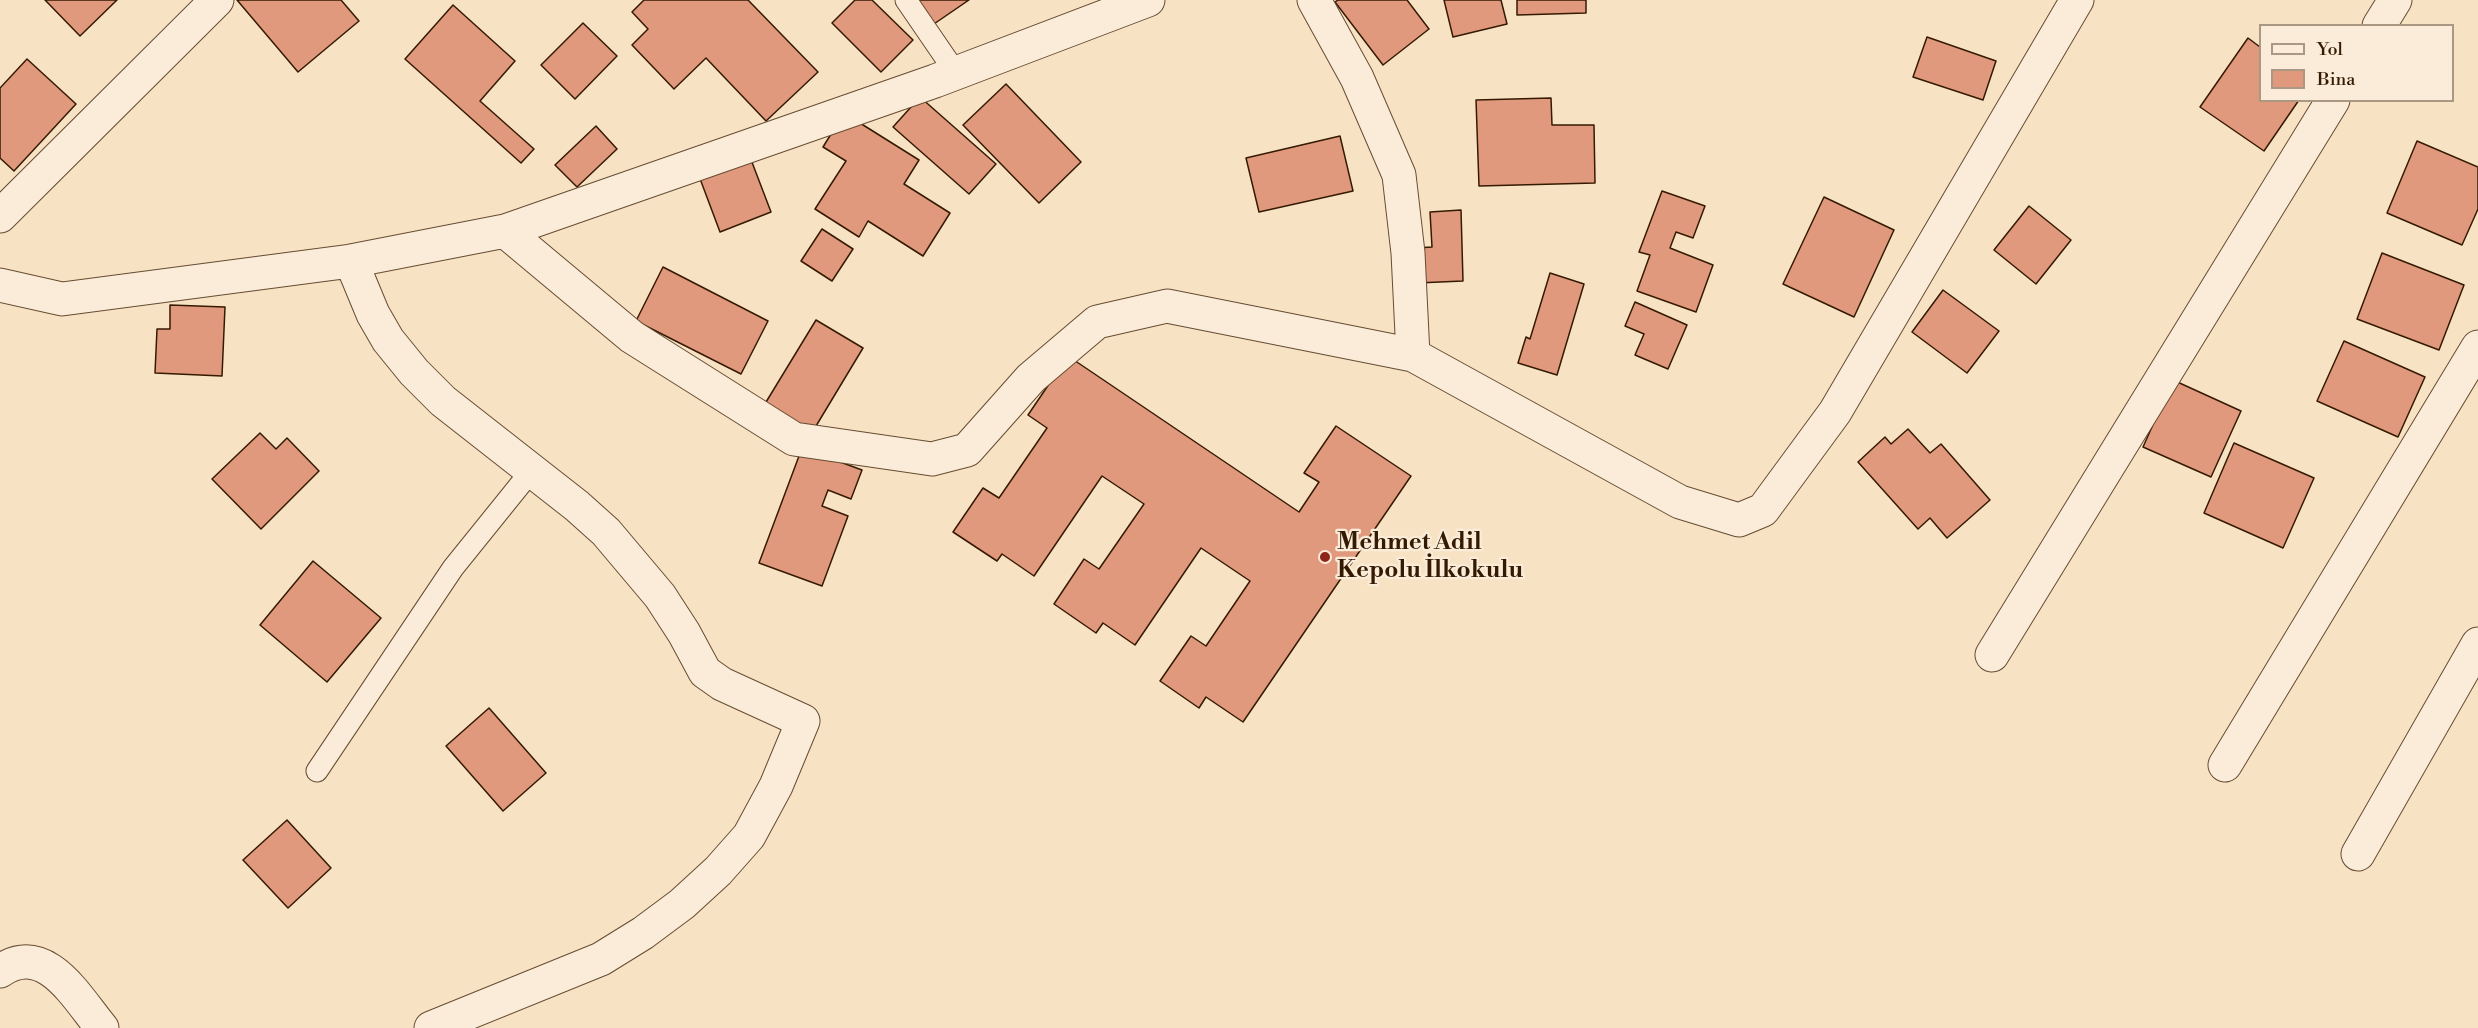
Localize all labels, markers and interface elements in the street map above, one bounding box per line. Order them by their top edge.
legend [2259,24,2454,102]
text: Yol [2317,38,2343,61]
text: Bina [2317,68,2355,91]
place label: Mehmet Adil Kepolu İlkokulu [1337,529,1523,585]
marker: Mehmet Adil Kepolu İlkokulu [1318,550,1332,564]

